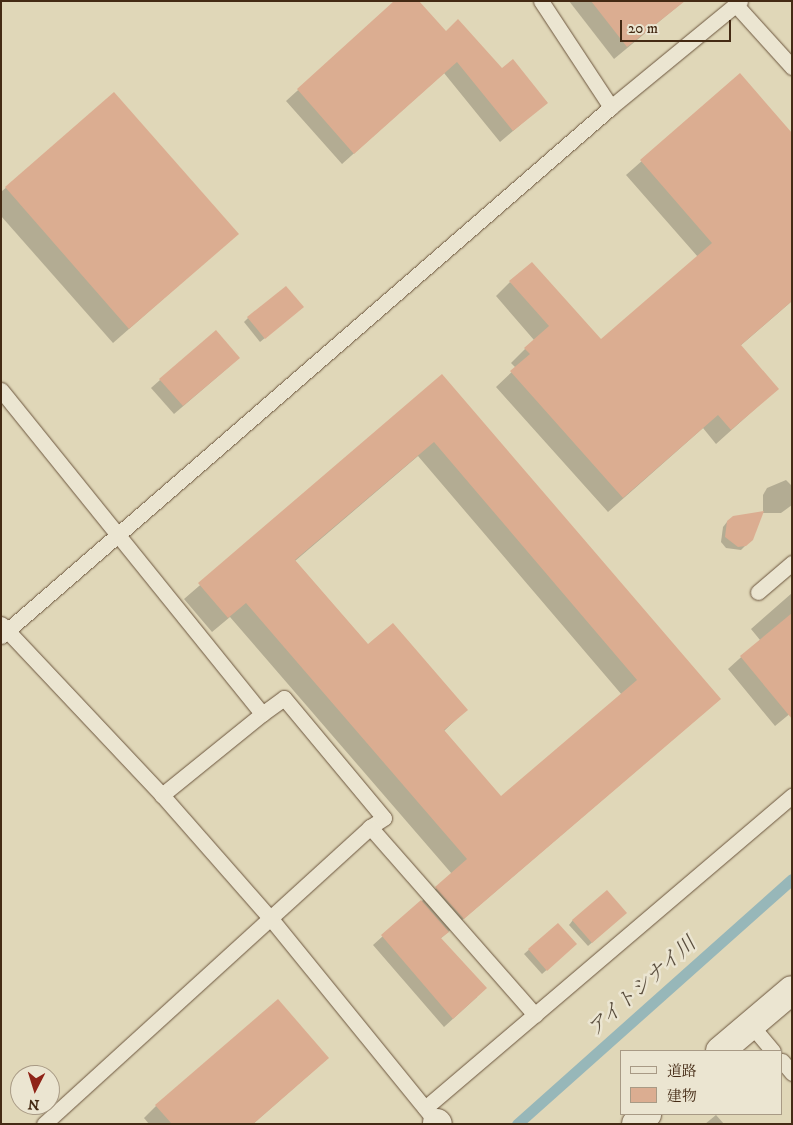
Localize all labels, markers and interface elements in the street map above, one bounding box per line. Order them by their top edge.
scale bar [623,10,734,42]
text: 20 m [628,19,658,38]
water label: アイトシナイ川 [582,931,702,1043]
legend [620,1050,783,1115]
text: 道路 [667,1062,697,1081]
north arrow [10,1065,60,1115]
text: 建物 [667,1087,697,1106]
text: N [27,1094,40,1113]

